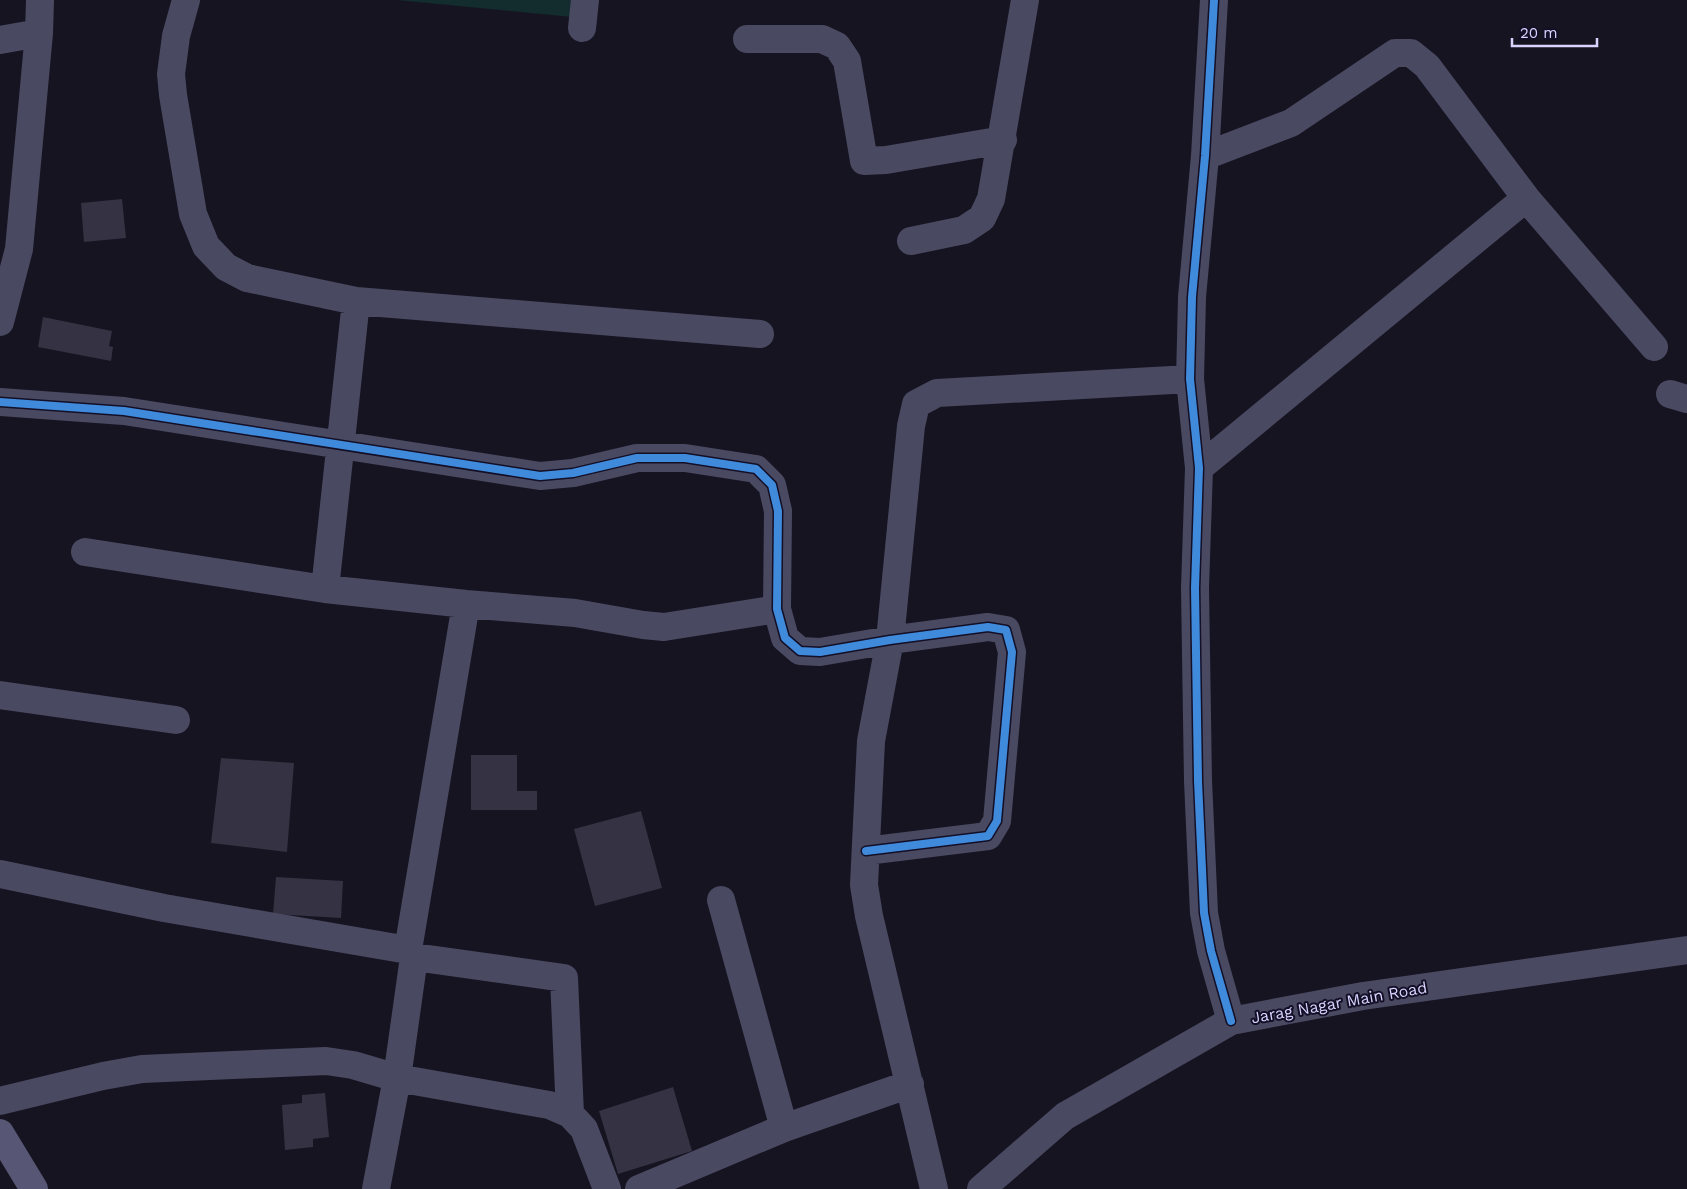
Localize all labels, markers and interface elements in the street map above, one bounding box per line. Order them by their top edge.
scale bar [1512,15,1597,47]
text: 20 m [1520,24,1558,42]
street label: Jarag Nagar Main Road [1250,978,1429,1027]

